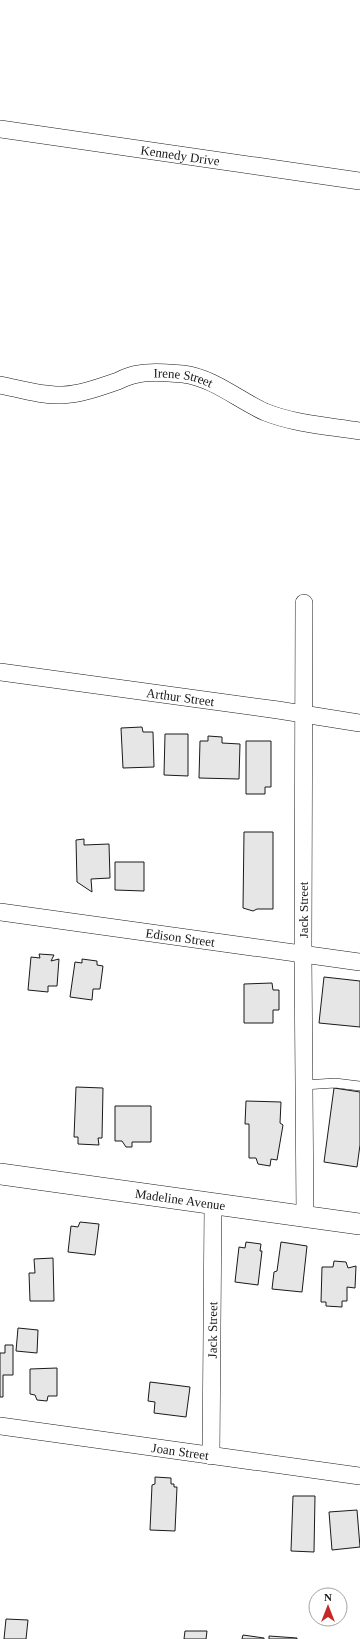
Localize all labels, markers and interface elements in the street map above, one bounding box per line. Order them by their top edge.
street label: Kennedy Drive [139,142,221,169]
street label: Irene Street [154,365,216,391]
street label: Arthur Street [145,685,215,709]
street label: Jack Street [296,881,311,938]
street label: Edison Street [145,925,216,950]
street label: Madeline Avenue [134,1186,227,1213]
street label: Jack Street [205,1301,220,1358]
street label: Joan Street [151,1440,210,1463]
north arrow [308,1587,348,1627]
text: N [324,1591,332,1603]

